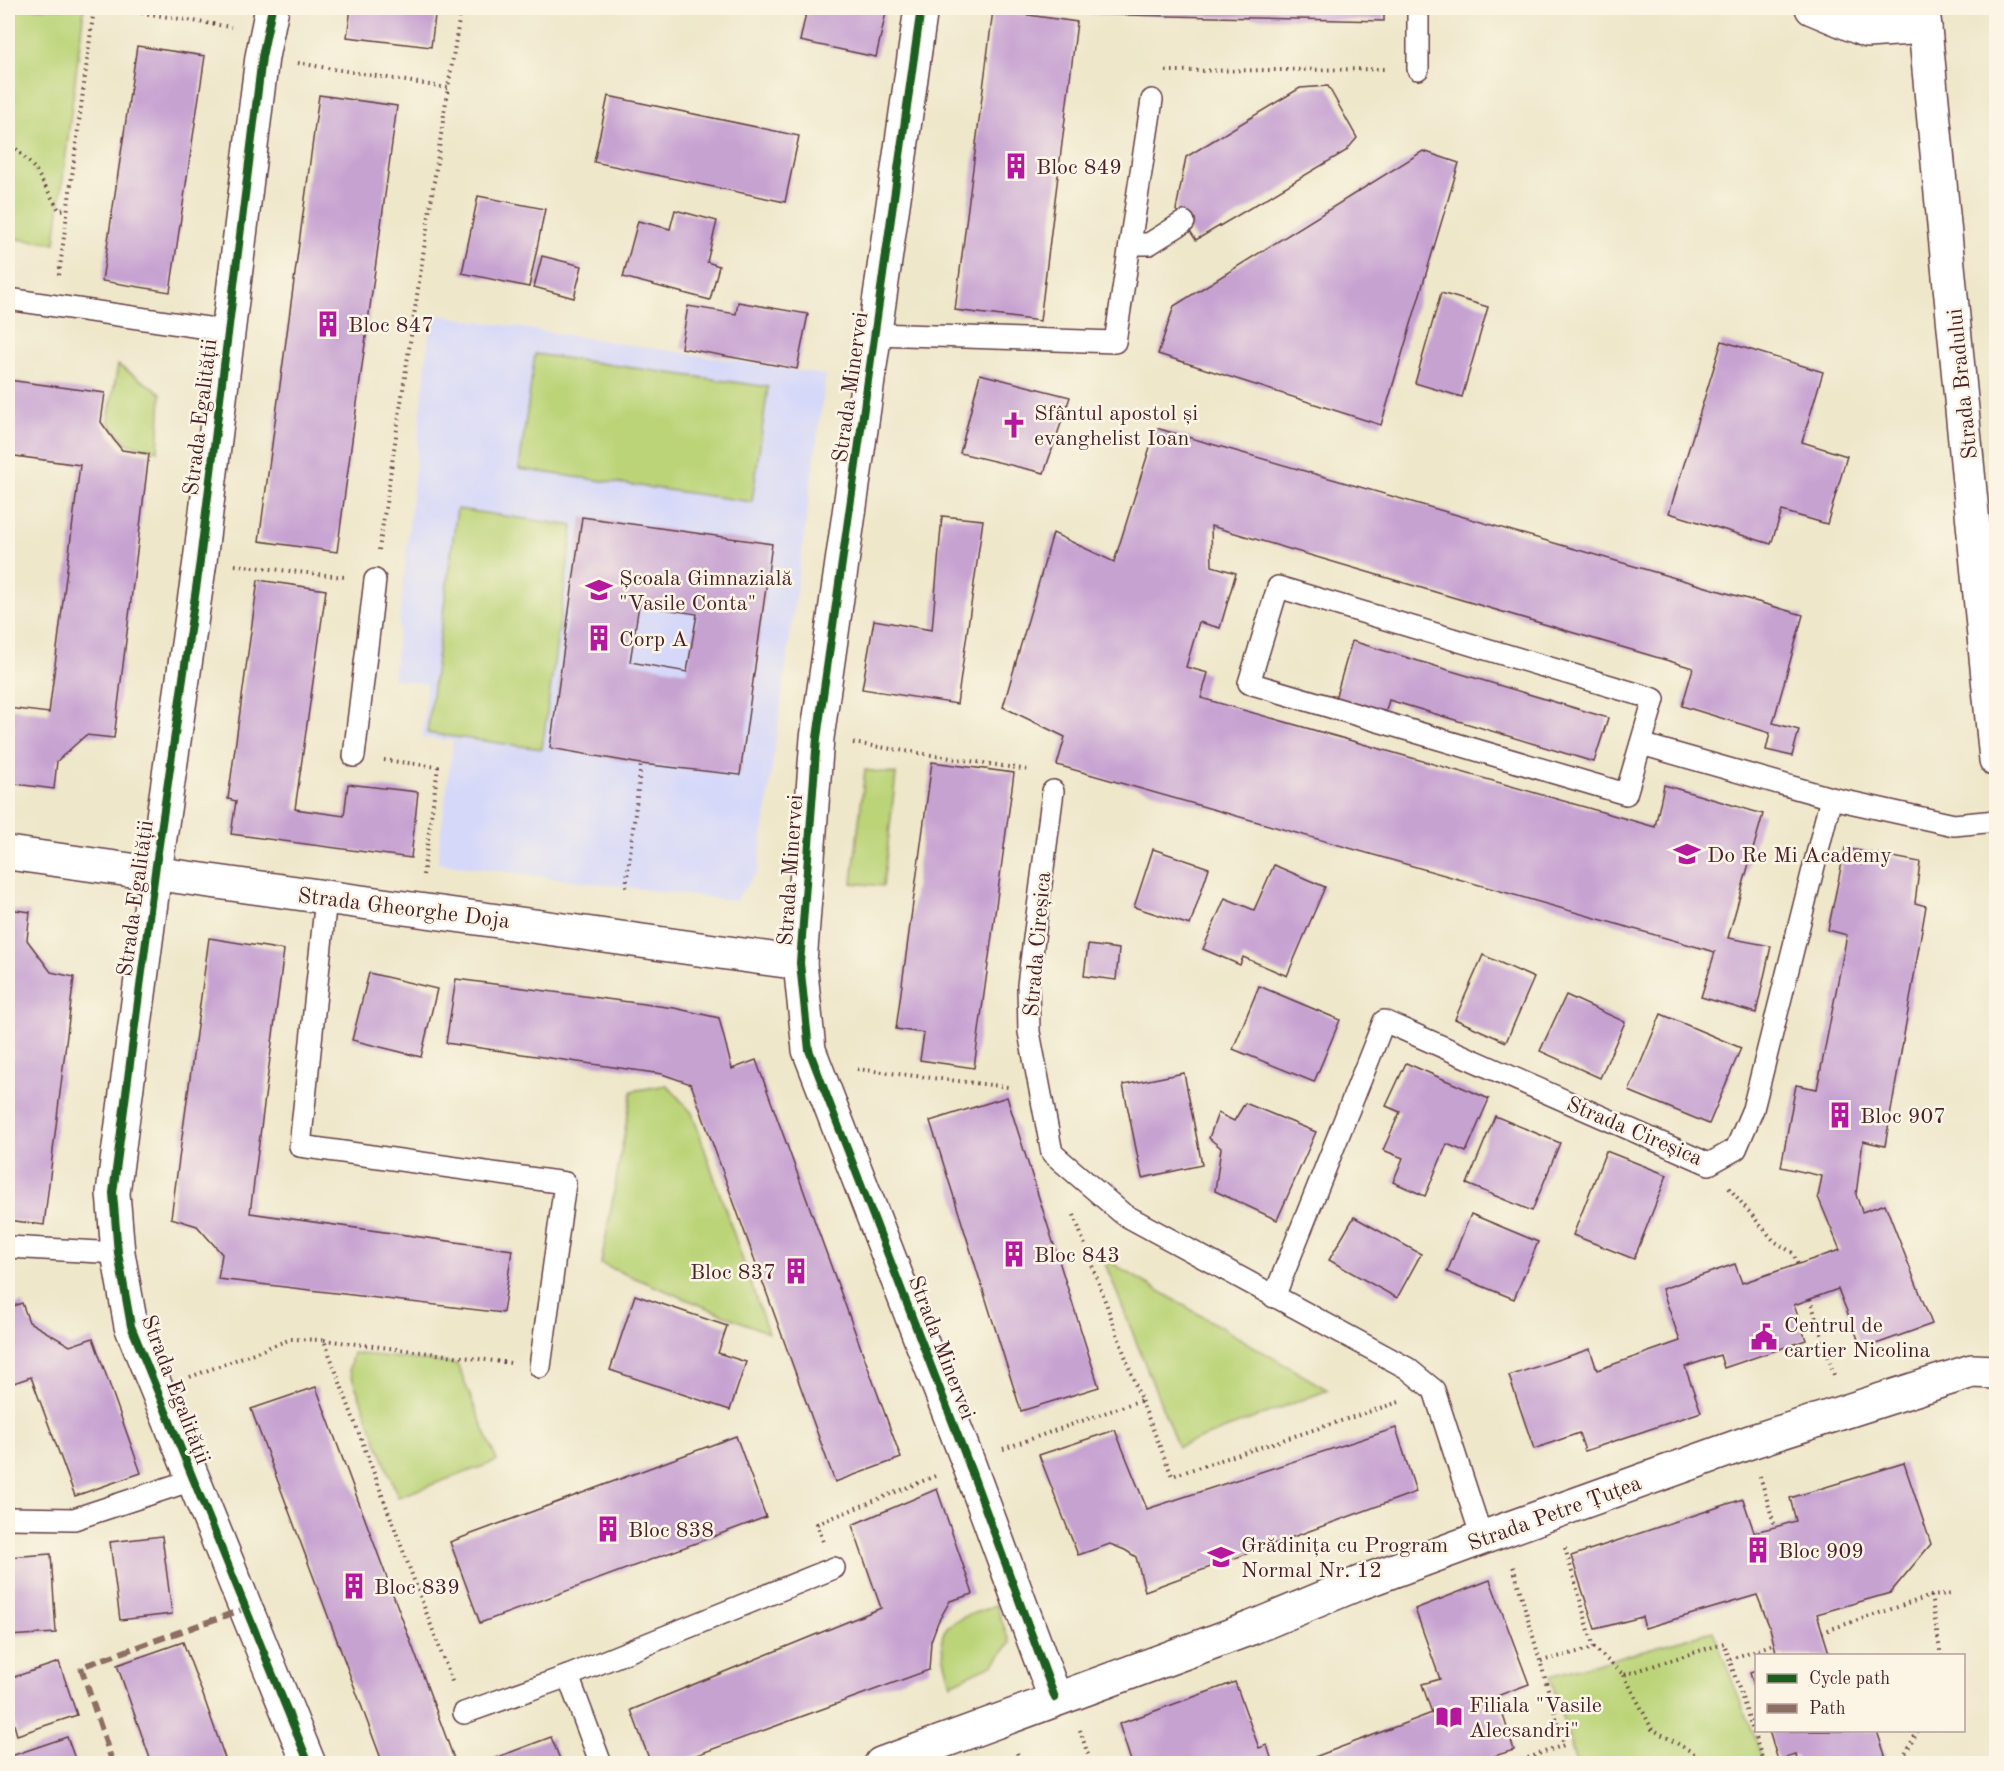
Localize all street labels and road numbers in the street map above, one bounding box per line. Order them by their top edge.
street label: Strada Bradului [1944,307,1982,460]
street label: Strada Minervei [830,311,872,464]
street label: Strada Egalității [180,338,223,497]
street label: Strada Minervei [775,794,807,947]
street label: Strada Egalității [114,819,159,978]
street label: Strada Cireșica [1021,871,1056,1018]
street label: Strada Gheorghe Doja [296,885,511,933]
street label: Strada Cireșica [1563,1093,1706,1171]
street label: Strada Minervei [904,1273,979,1423]
street label: Strada Egalității [136,1312,214,1468]
street label: Strada Petre Țuțea [1465,1472,1645,1556]

